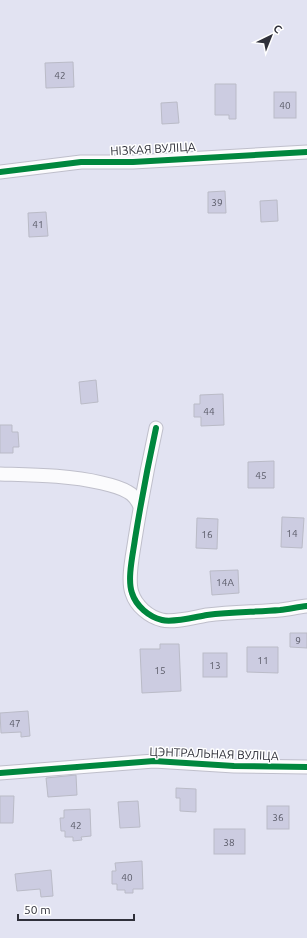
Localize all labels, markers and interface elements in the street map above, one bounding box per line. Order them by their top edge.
north arrow [251,16,291,56]
text: С [271,22,284,35]
house number: 42 [54,70,66,81]
house number: 40 [279,100,291,111]
street label: НІЗКАЯ ВУЛІЦА [110,140,196,157]
house number: 39 [211,197,223,208]
house number: 41 [32,219,44,230]
house number: 44 [203,406,215,417]
house number: 45 [255,470,267,481]
house number: 14 [286,528,298,539]
house number: 16 [201,529,213,540]
house number: 14А [216,577,234,588]
house number: 9 [295,635,301,646]
house number: 11 [257,655,269,666]
house number: 13 [209,660,221,671]
house number: 15 [154,665,166,676]
house number: 47 [9,718,21,729]
street label: ЦЭНТРАЛЬНАЯ ВУЛІЦА [149,745,279,762]
house number: 36 [272,812,284,823]
house number: 42 [70,820,82,831]
house number: 38 [223,837,235,848]
house number: 40 [121,872,133,883]
scale bar [18,896,134,922]
text: 50 m [24,903,51,916]

